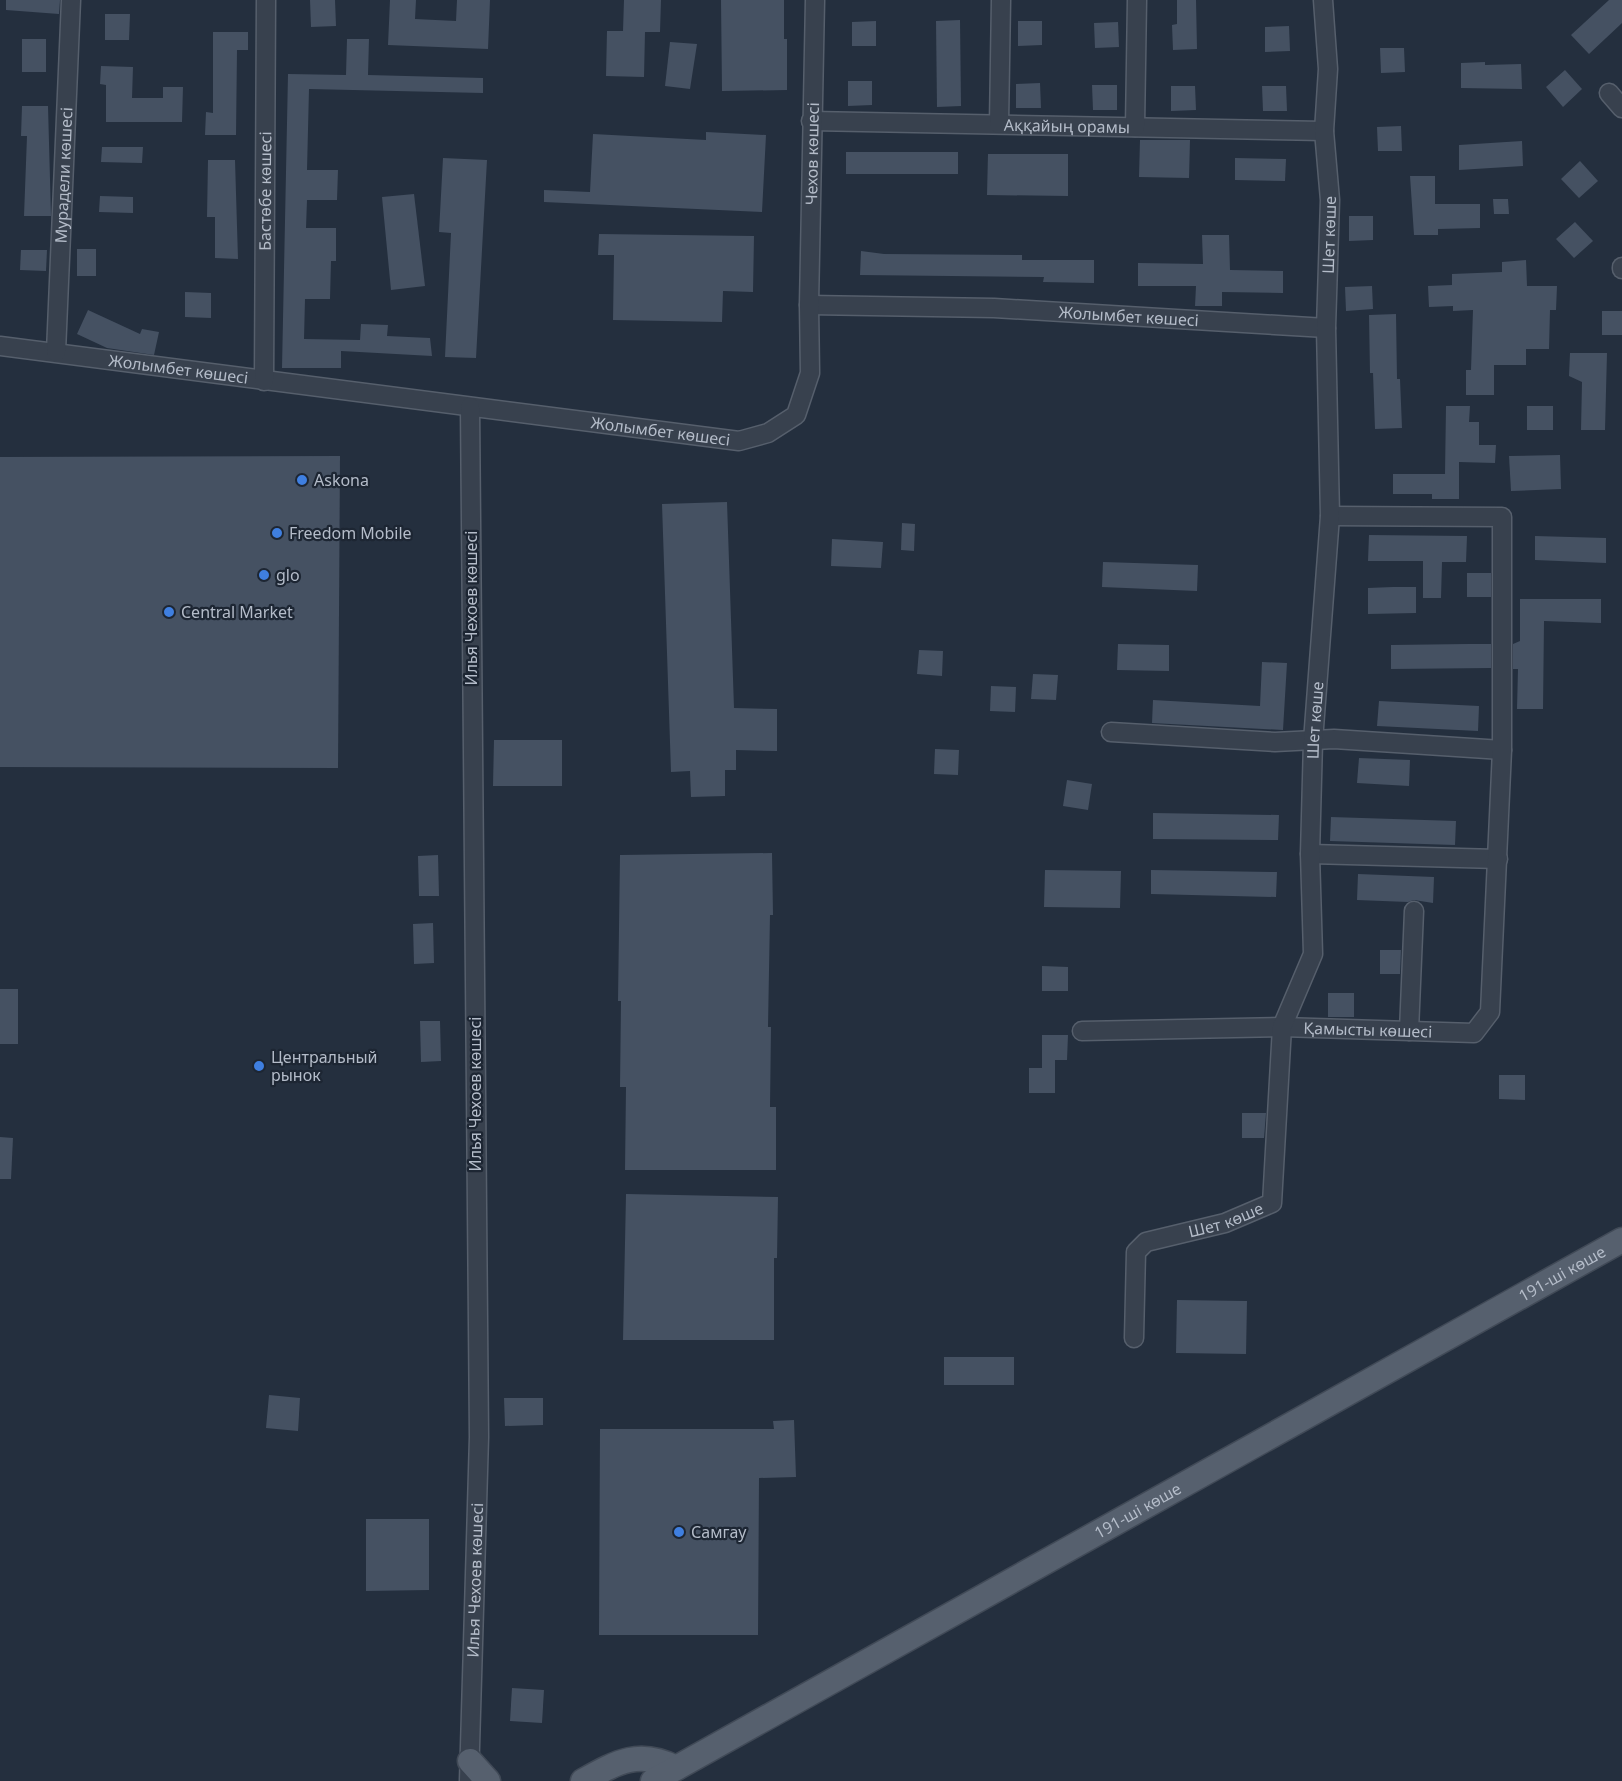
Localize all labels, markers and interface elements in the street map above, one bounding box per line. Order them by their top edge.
street label: Чехов көшесі [800,102,824,205]
street label: Мурадели көшесі [50,107,77,244]
street label: Аққайың орамы [1004,114,1130,138]
street label: Бастөбе көшесі [254,131,276,251]
street label: Шет көше [1317,195,1341,274]
street label: Жолымбет көшесі [1058,301,1199,331]
street label: Жолымбет көшесі [107,349,250,389]
street label: Жолымбет көшесі [590,411,732,451]
place label: Askona [314,469,369,491]
marker: Askona [295,473,309,487]
place label: Freedom Mobile [289,522,412,544]
marker: Freedom Mobile [270,526,284,540]
street label: Илья Чехоев көшесі [460,531,482,685]
place label: glo [276,564,300,586]
marker: glo [257,568,271,582]
place label: Central Market [181,601,293,623]
marker: Central Market [162,605,176,619]
street label: Шет көше [1302,680,1328,759]
street label: Илья Чехоев көшесі [464,1017,486,1171]
street label: Қамысты көшесі [1303,1017,1433,1043]
place label: Центральный рынок [271,1046,378,1086]
marker: Центральный рынок [252,1059,266,1073]
street label: Шет көше [1186,1197,1267,1242]
street label: 191-ші көше [1515,1240,1609,1307]
street label: 191-ші көше [1090,1477,1185,1544]
street label: Илья Чехоев көшесі [462,1502,488,1658]
place label: Самгау [691,1521,747,1543]
marker: Самгау [672,1525,686,1539]

